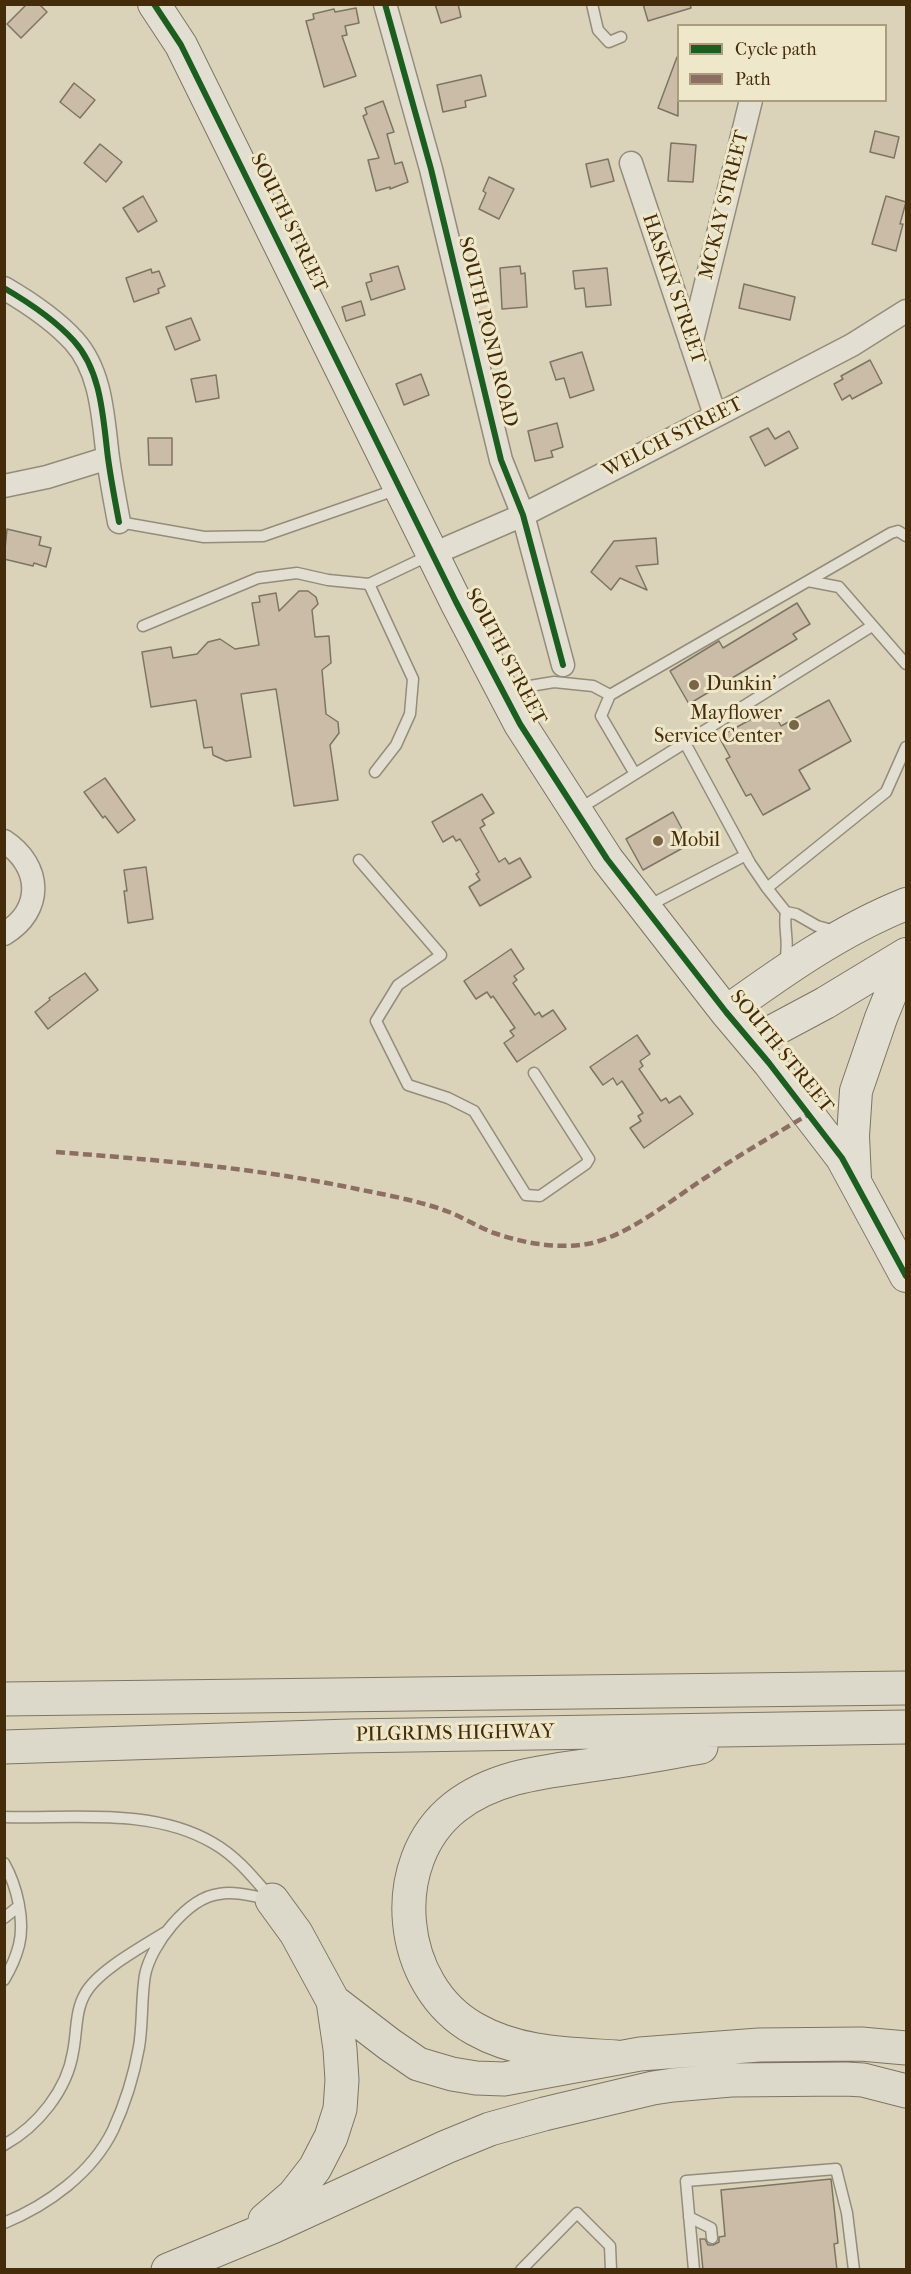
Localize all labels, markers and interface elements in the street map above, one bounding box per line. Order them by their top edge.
legend [677,24,887,102]
text: Cycle path [735,39,816,60]
text: Path [735,69,771,90]
street label: MCKAY STREET [695,128,755,282]
street label: SOUTH STREET [244,150,332,296]
street label: HASKIN STREET [636,211,710,367]
street label: SOUTH POND ROAD [452,235,522,429]
street label: WELCH STREET [599,392,747,484]
street label: SOUTH STREET [459,585,551,729]
place label: Dunkin' [706,673,776,697]
marker: Dunkin' [687,678,701,692]
place label: Mayflower Service Center [654,702,782,749]
marker: Mayflower Service Center [787,718,801,732]
place label: Mobil [670,829,720,853]
marker: Mobil [651,834,665,848]
street label: SOUTH STREET [724,986,838,1118]
street label: PILGRIMS HIGHWAY [355,1720,555,1748]

